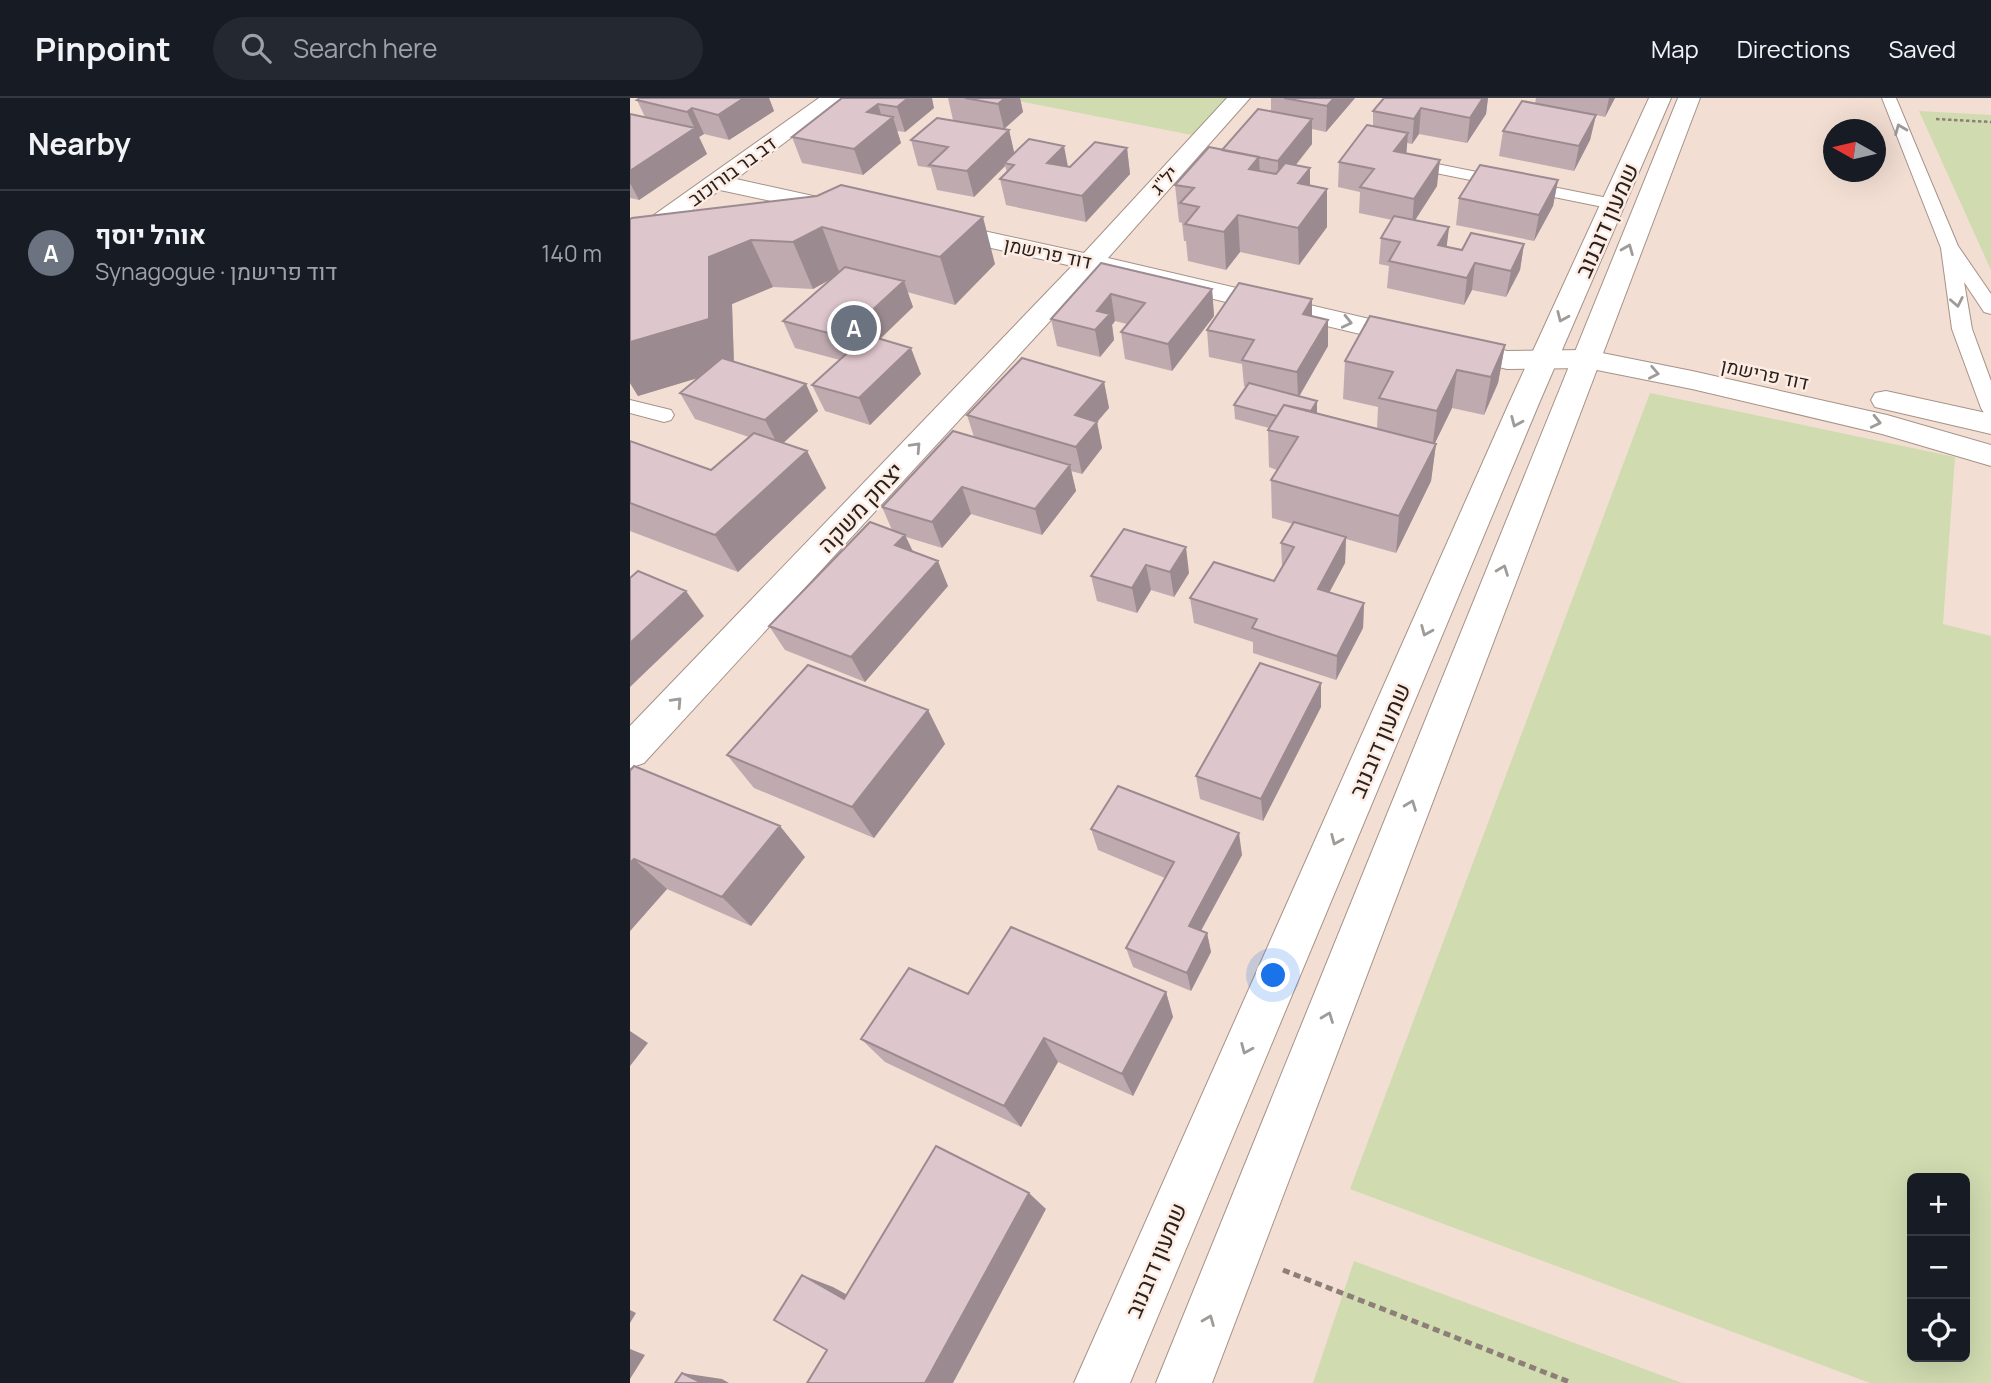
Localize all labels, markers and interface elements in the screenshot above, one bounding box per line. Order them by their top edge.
search box [213,17,703,80]
text: Pinpoint [35,26,171,71]
icon: search [237,29,275,67]
text: Search here [293,30,437,66]
text: Map [1651,32,1699,65]
text: Directions [1737,32,1850,65]
text: Saved [1888,32,1956,65]
north arrow [1823,119,1886,182]
text: Nearby [28,123,131,164]
one-way arrow [1894,124,1908,136]
street label: דב בר בורוכוב [683,130,781,212]
street label: שמעון דובנוב [1567,158,1645,282]
street label: יל"ג [1144,160,1184,200]
text: אוהל יוסף [95,216,206,252]
street label: דוד פרישמן [1002,231,1094,275]
text: A [43,237,59,269]
text: 140 m [541,237,602,269]
one-way arrow [1620,244,1634,256]
text: Synagogue · דוד פרישמן [95,255,337,287]
one-way arrow [1949,296,1964,308]
pin: A [831,302,877,354]
one-way arrow [1556,310,1570,322]
one-way arrow [1341,314,1353,328]
street label: דוד פרישמן [1719,352,1811,396]
one-way arrow [1648,364,1660,379]
one-way arrow [1870,414,1882,429]
one-way arrow [1510,415,1524,427]
one-way arrow [908,442,921,455]
street label: יצחק משקה [810,455,910,559]
one-way arrow [1495,565,1509,577]
one-way arrow [1420,624,1434,636]
street label: שמעון דובנוב [1340,677,1418,803]
one-way arrow [668,697,681,710]
one-way arrow [1403,800,1417,812]
one-way arrow [1330,833,1344,845]
your location [1256,958,1290,992]
one-way arrow [1320,1011,1334,1023]
one-way arrow [1240,1042,1254,1054]
map controls [1907,1173,1970,1362]
button: + [1907,1173,1970,1236]
street label: שמעון דובנוב [1116,1197,1194,1323]
button: − [1907,1236,1970,1299]
button: locate [1907,1299,1970,1362]
one-way arrow [1201,1314,1215,1327]

